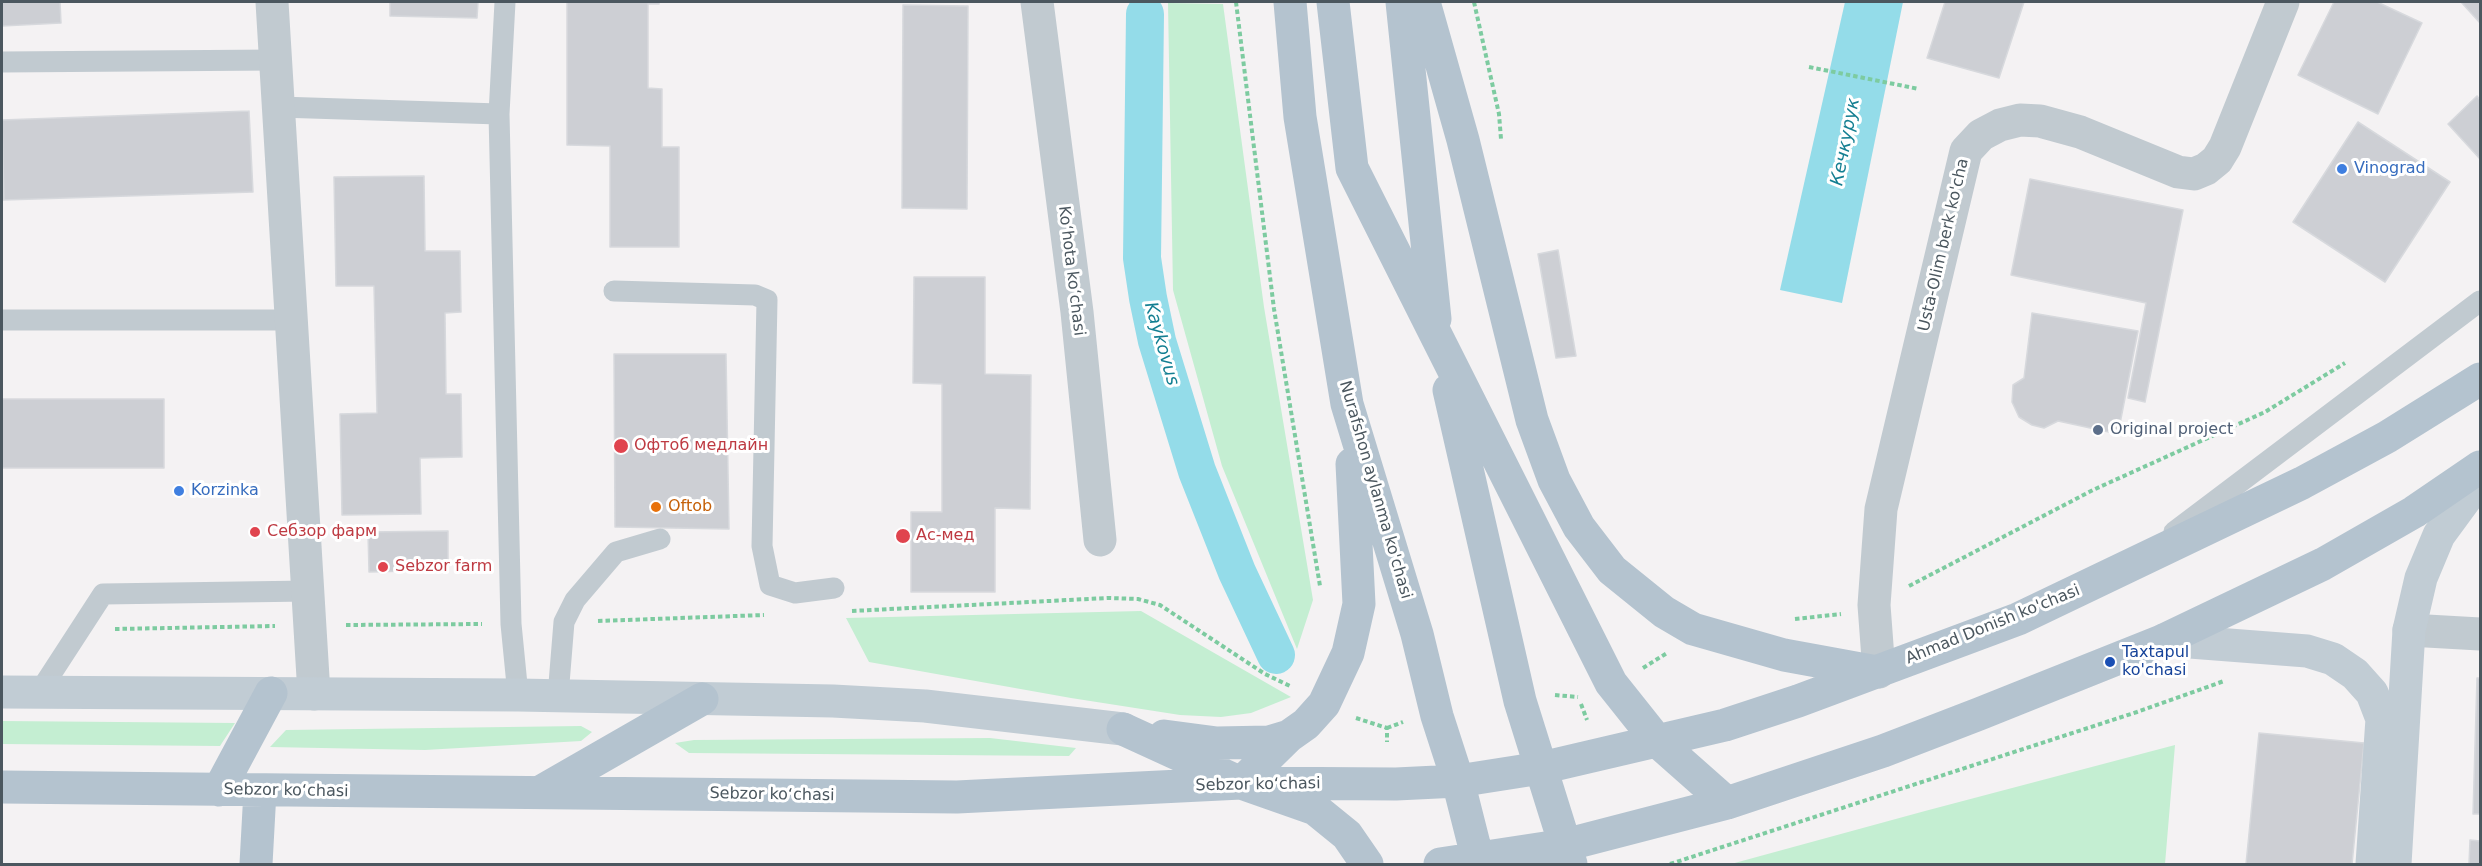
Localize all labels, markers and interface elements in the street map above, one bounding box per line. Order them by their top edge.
water label: Кечкурук [1827,96,1865,188]
street label: Usta-Olim berk ko'cha [1915,157,1973,333]
place label: Vinograd [2354,159,2426,179]
marker: Vinograd [2335,162,2349,176]
street label: Koʻhota koʻchasi [1054,205,1088,337]
water label: Kaykovus [1139,300,1183,388]
street label: Nurafshon aylanma ko'chasi [1335,379,1415,601]
place label: Original project [2110,420,2233,440]
marker: Original project [2091,423,2105,437]
place label: Офтоб медлайн [634,436,768,456]
marker: Офтоб медлайн [612,437,630,455]
place label: Korzinka [191,481,259,501]
marker: Korzinka [172,484,186,498]
place label: Oftob [668,497,712,517]
marker: Oftob [649,500,663,514]
place label: Себзор фарм [267,522,377,542]
marker: Себзор фарм [248,525,262,539]
place label: Ас-мед [916,526,974,546]
marker: Ас-мед [894,527,912,545]
place label: Sebzor farm [395,557,492,577]
marker: Sebzor farm [376,560,390,574]
street label: Ahmad Donish ko'chasi [1903,581,2083,669]
place label: Taxtapul ko'chasi [2122,643,2189,681]
marker: Taxtapul ko'chasi [2103,655,2117,669]
street label: Sebzor ko‘chasi [1195,774,1321,796]
street label: Sebzor ko‘chasi [223,780,349,802]
street label: Sebzor ko‘chasi [709,784,835,806]

